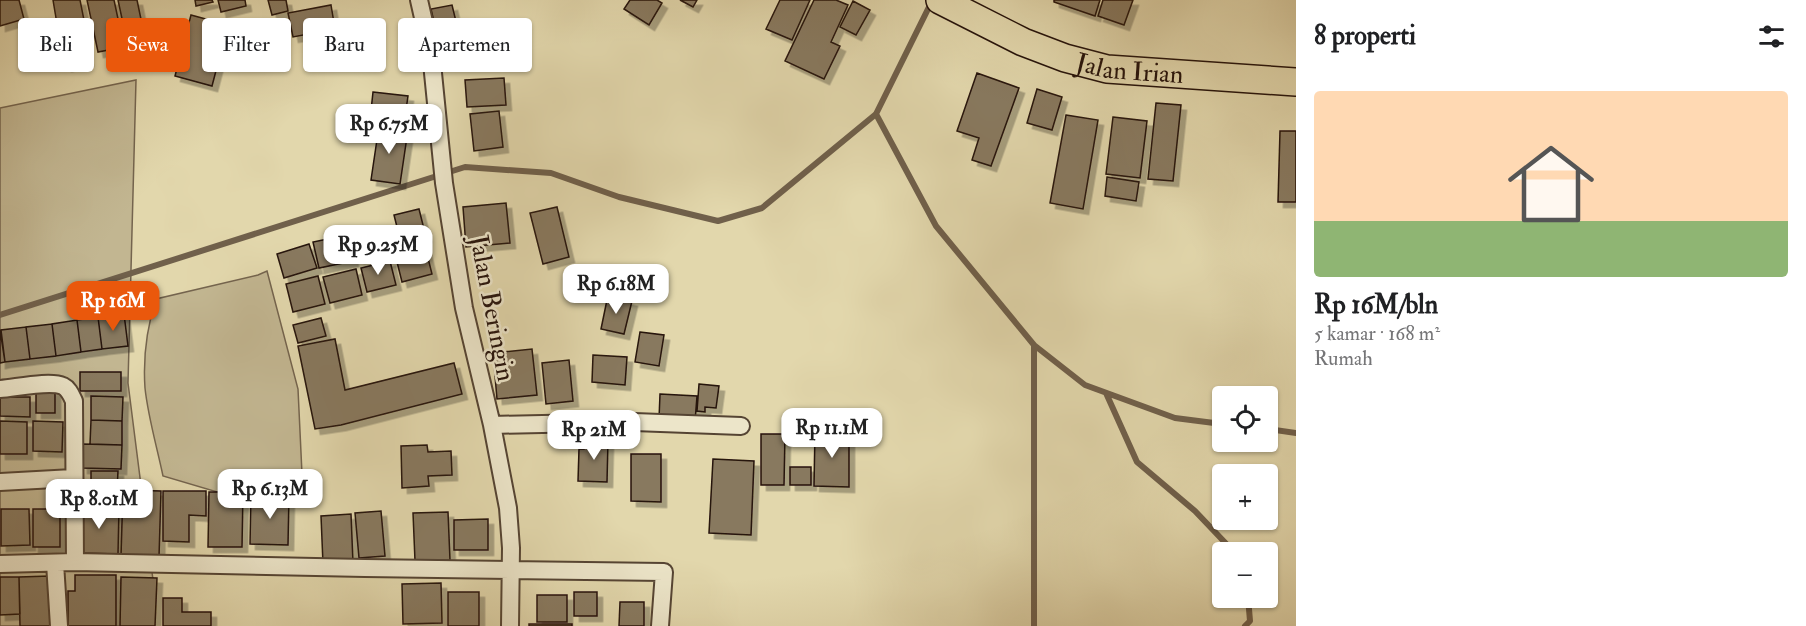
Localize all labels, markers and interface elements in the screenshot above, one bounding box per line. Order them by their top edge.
chip: Beli [18,18,94,72]
chip: Sewa [106,18,190,72]
chip: Filter [202,18,291,72]
chip: Baru [303,18,386,72]
chip: Apartemen [398,18,532,72]
text: 8 properti [1314,20,1416,52]
icon: filters [1755,20,1788,53]
street label: Jalan Irian [1071,46,1185,91]
pin: Rp 6.75M [327,104,451,155]
text: Rp 6.75M [349,111,429,136]
icon: home [1497,130,1605,238]
pin: Rp 9.25M [316,225,440,276]
text: Rp 9.25M [338,232,418,257]
street label: Jalan Beringin [462,232,522,384]
pin: Rp 6.18M [554,264,678,315]
text: Rp 6.18M [577,271,655,296]
pin: Rp 16M [64,281,162,332]
text: Rp 16M [80,288,146,313]
text: Rp 16M/bln [1314,289,1438,321]
text: 5 kamar · 168 m² [1314,321,1440,346]
text: Rumah [1314,346,1373,371]
map controls [1212,386,1278,608]
button: locate [1212,386,1278,452]
pin: Rp 11.1M [770,408,894,459]
pin: Rp 21M [545,410,643,461]
text: Rp 11.1M [795,415,869,440]
text: Rp 21M [561,417,627,442]
button: + [1212,464,1278,530]
pin: Rp 6.13M [208,469,332,520]
text: Rp 6.13M [232,476,308,501]
pin: Rp 8.01M [37,479,161,530]
text: Rp 8.01M [60,486,138,511]
button: − [1212,542,1278,608]

